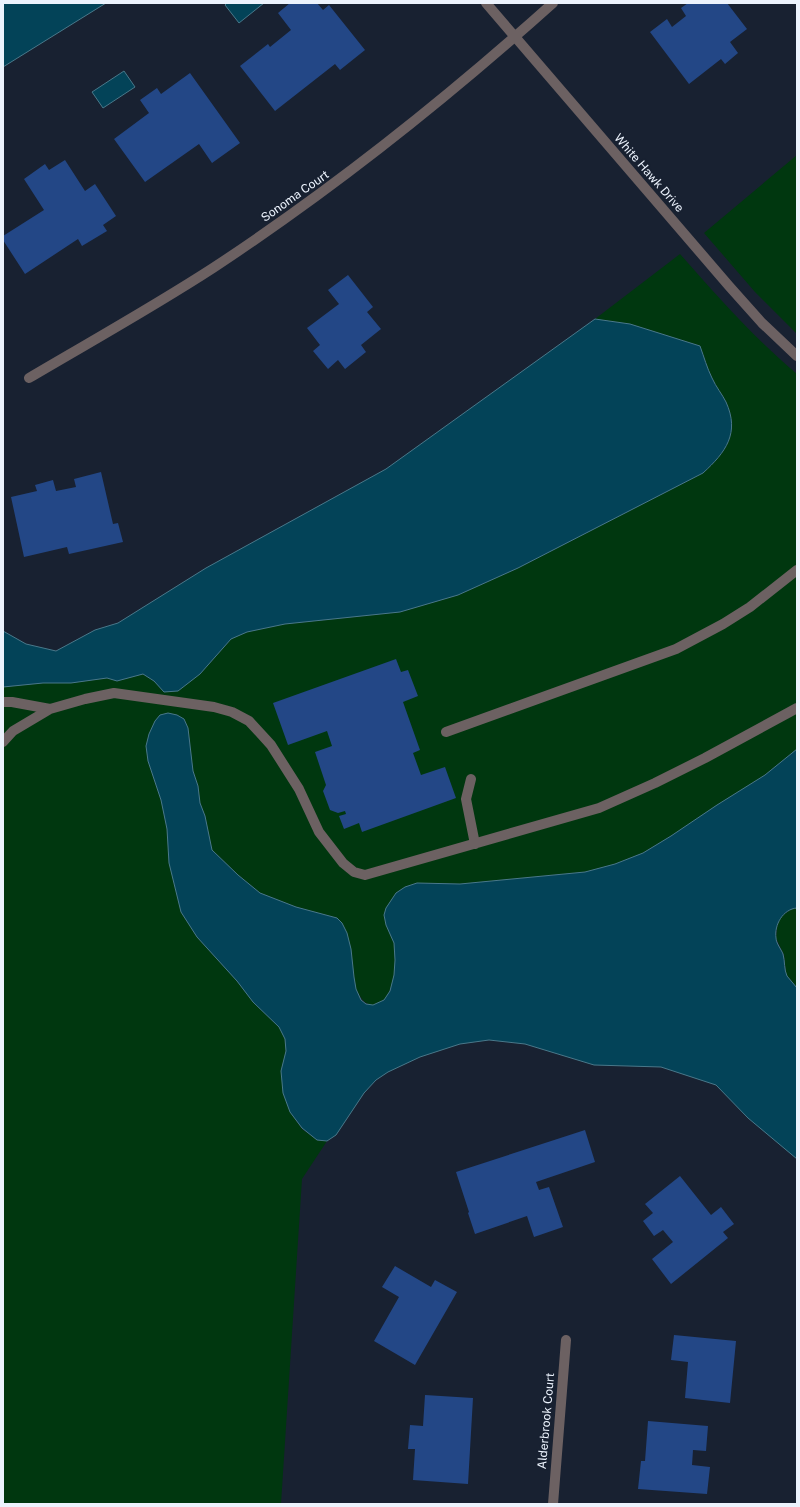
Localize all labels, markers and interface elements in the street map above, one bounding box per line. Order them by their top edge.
street label: White Hawk Drive [611,131,687,215]
street label: Sonoma Court [258,167,332,225]
street label: Alderbrook Court [535,1372,557,1470]

